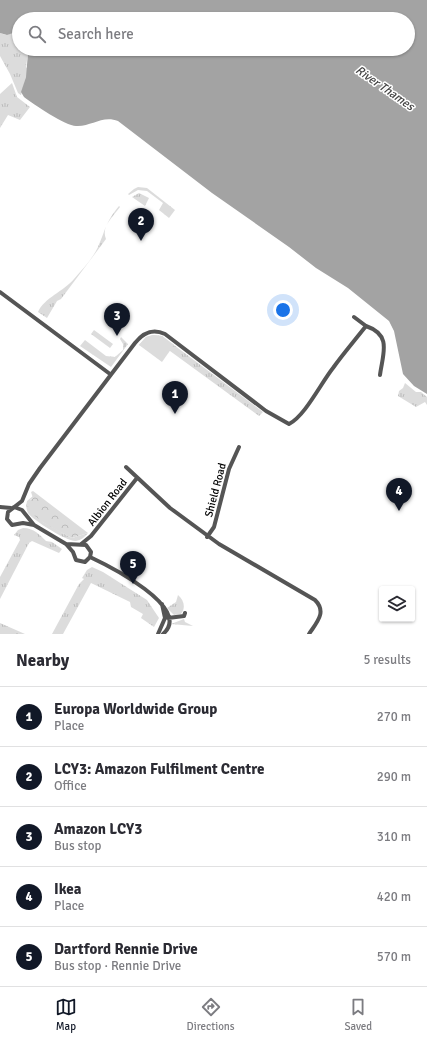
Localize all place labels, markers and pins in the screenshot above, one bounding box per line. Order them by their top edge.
pin: 2 [128,208,154,241]
pin: 3 [104,303,130,336]
pin: 1 [162,381,188,414]
pin: 4 [386,478,412,511]
pin: 5 [120,551,146,584]

